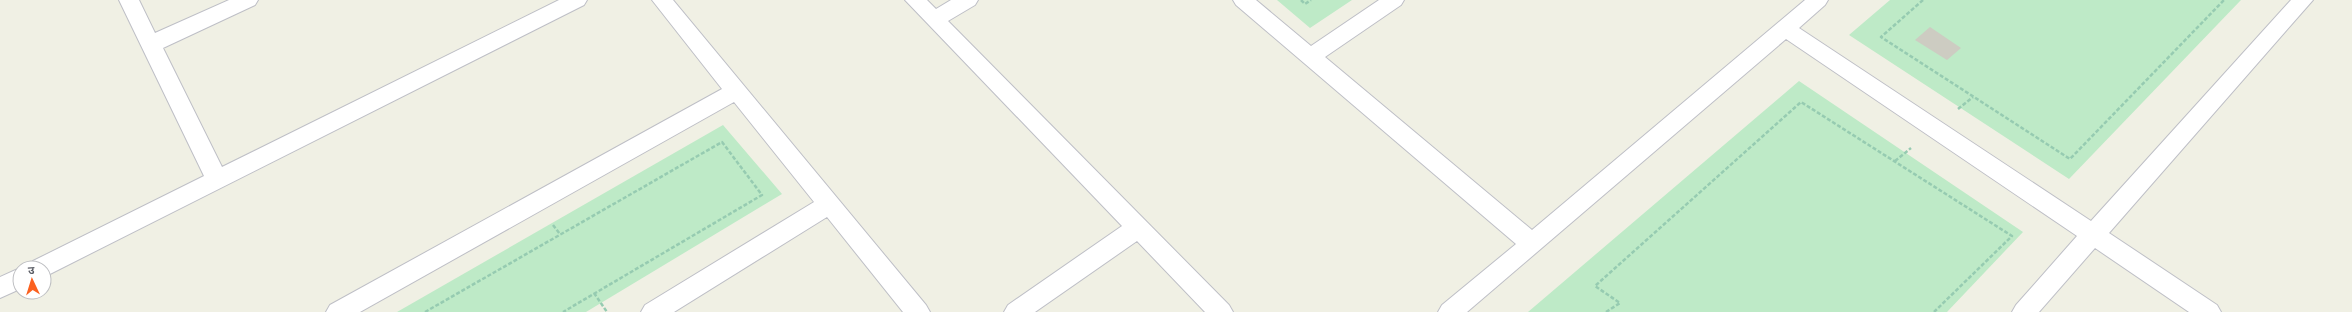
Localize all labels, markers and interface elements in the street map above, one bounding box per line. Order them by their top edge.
north arrow [12,260,52,300]
text: उ [28,264,36,277]

